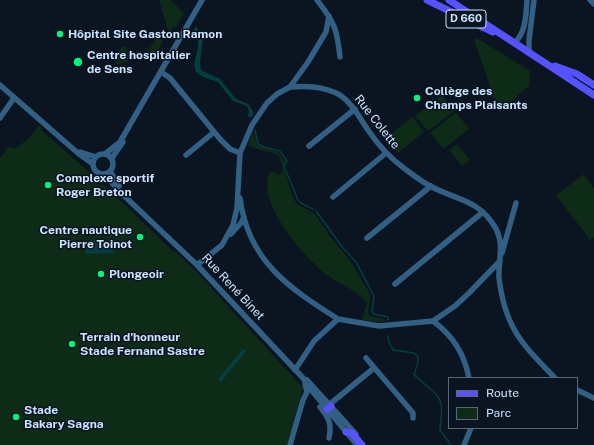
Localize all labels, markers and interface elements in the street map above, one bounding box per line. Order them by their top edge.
road number: D 660 [446,10,486,28]
place label: Hôpital Site Gaston Ramon [68,27,222,41]
marker: Hôpital Site Gaston Ramon [55,29,65,39]
place label: Centre hospitalier de Sens [87,48,191,76]
marker: Centre hospitalier de Sens [72,56,84,68]
place label: Collège des Champs Plaisants [425,84,528,112]
street label: Rue Colette [351,92,403,152]
marker: Collège des Champs Plaisants [412,93,422,103]
place label: Complexe sportif Roger Breton [56,171,154,199]
marker: Complexe sportif Roger Breton [43,180,53,190]
place label: Centre nautique Pierre Toinot [39,223,132,251]
marker: Centre nautique Pierre Toinot [135,232,145,242]
street label: Rue René Binet [199,251,267,323]
place label: Plongeoir [109,267,164,281]
marker: Plongeoir [96,269,106,279]
place label: Terrain d'honneur Stade Fernand Sastre [80,330,205,358]
marker: Terrain d'honneur Stade Fernand Sastre [67,339,77,349]
legend [448,377,578,429]
text: Route [486,386,519,400]
place label: Stade Bakary Sagna [24,403,104,431]
text: Parc [486,406,511,420]
marker: Stade Bakary Sagna [11,412,21,422]

